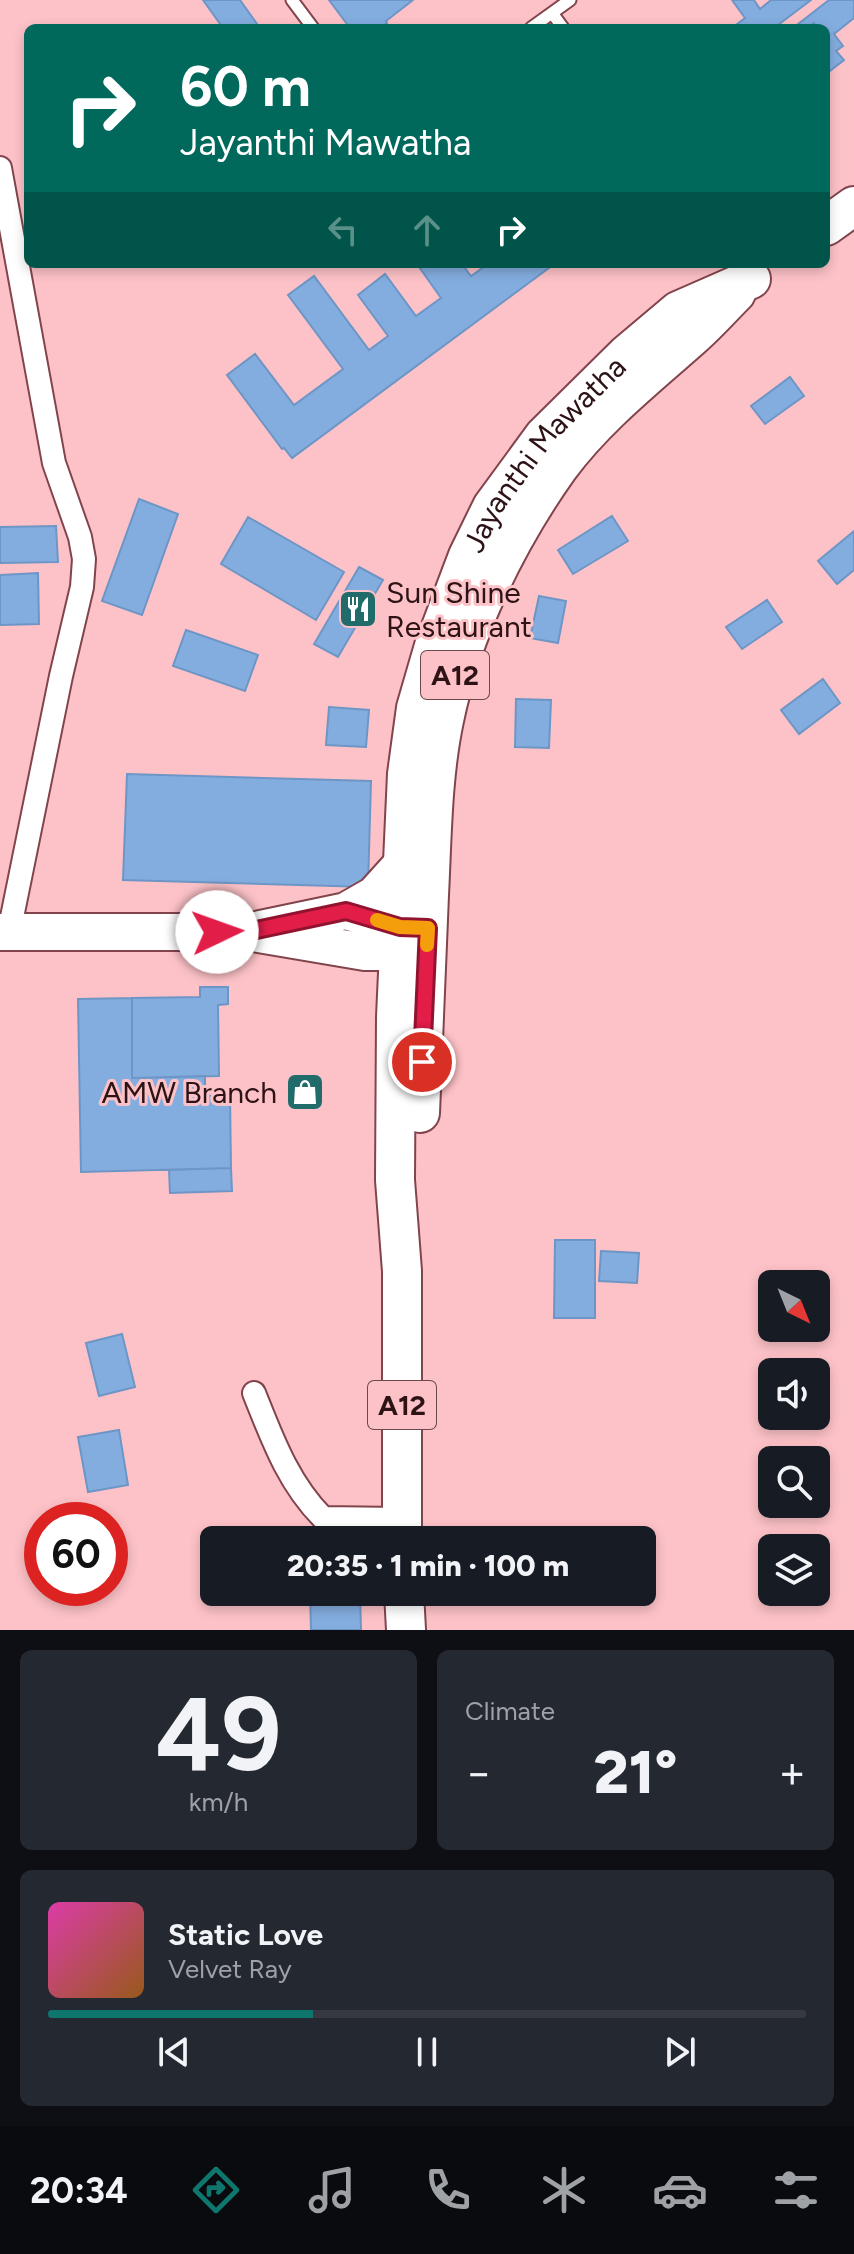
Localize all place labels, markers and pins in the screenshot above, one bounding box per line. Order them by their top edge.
place label: Sun Shine Restaurant [386,574,532,645]
restaurant icon: Sun Shine Restaurant [337,588,379,630]
pin [388,1028,456,1096]
shop icon: AMW Branch [284,1071,326,1113]
place label: AMW Branch [102,1074,277,1111]

